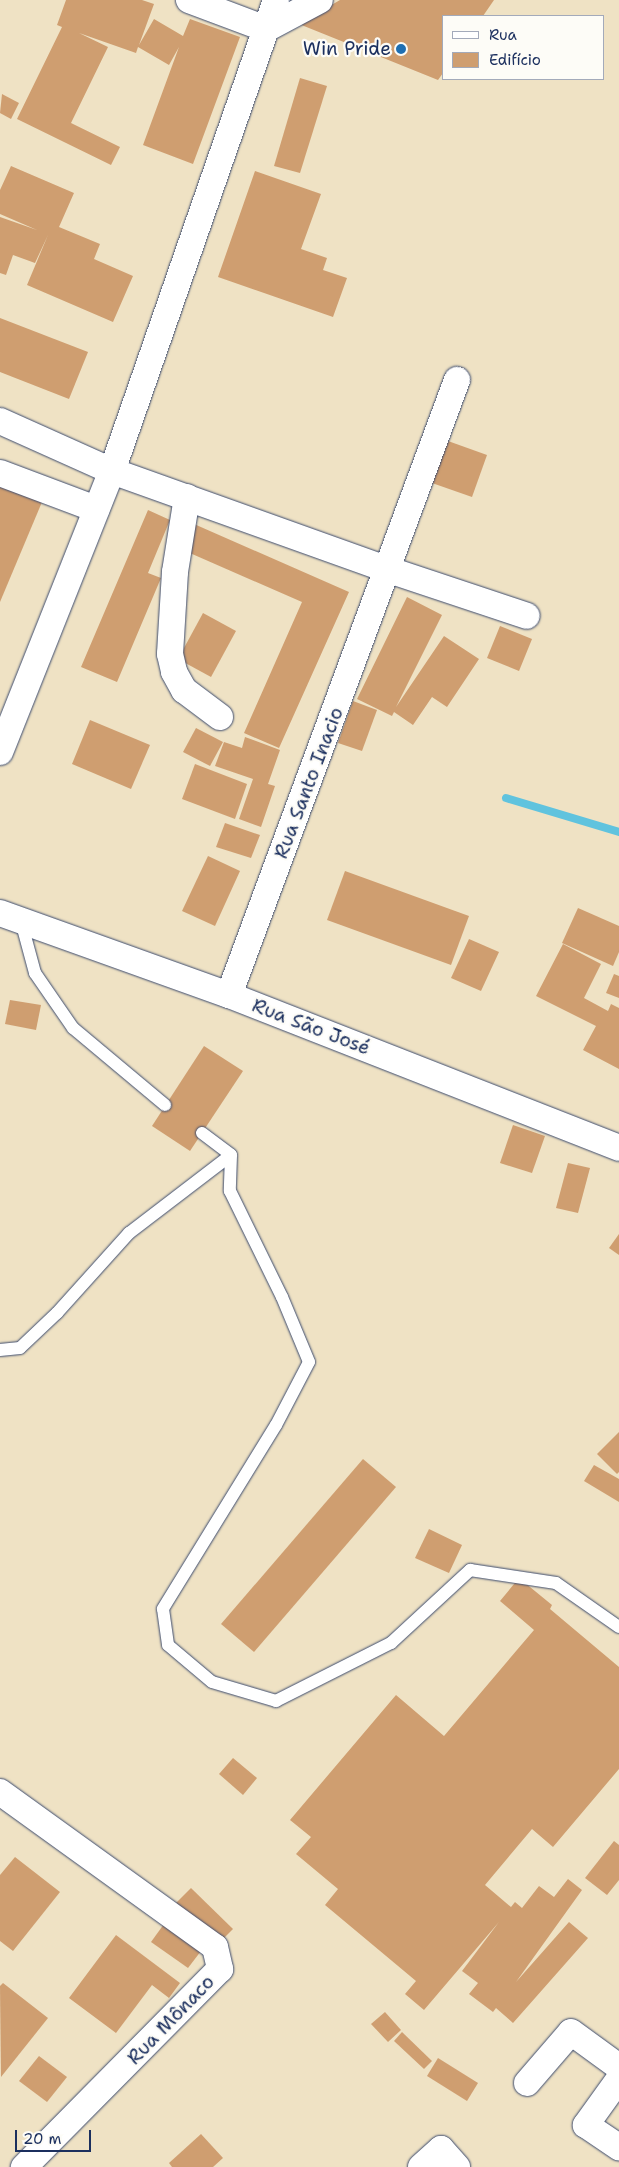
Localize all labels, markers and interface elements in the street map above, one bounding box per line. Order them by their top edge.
legend [442,15,604,80]
text: Rua [489,25,517,45]
place label: Win Pride [303,38,391,60]
marker: Win Pride [395,43,407,55]
text: Edifício [489,50,541,70]
street label: Rua Santo Inacio [270,704,348,862]
street label: Rua São José [249,994,373,1060]
street label: Rua Mônaco [123,1971,219,2069]
scale bar [18,2120,94,2152]
text: 20 m [23,2129,62,2149]

